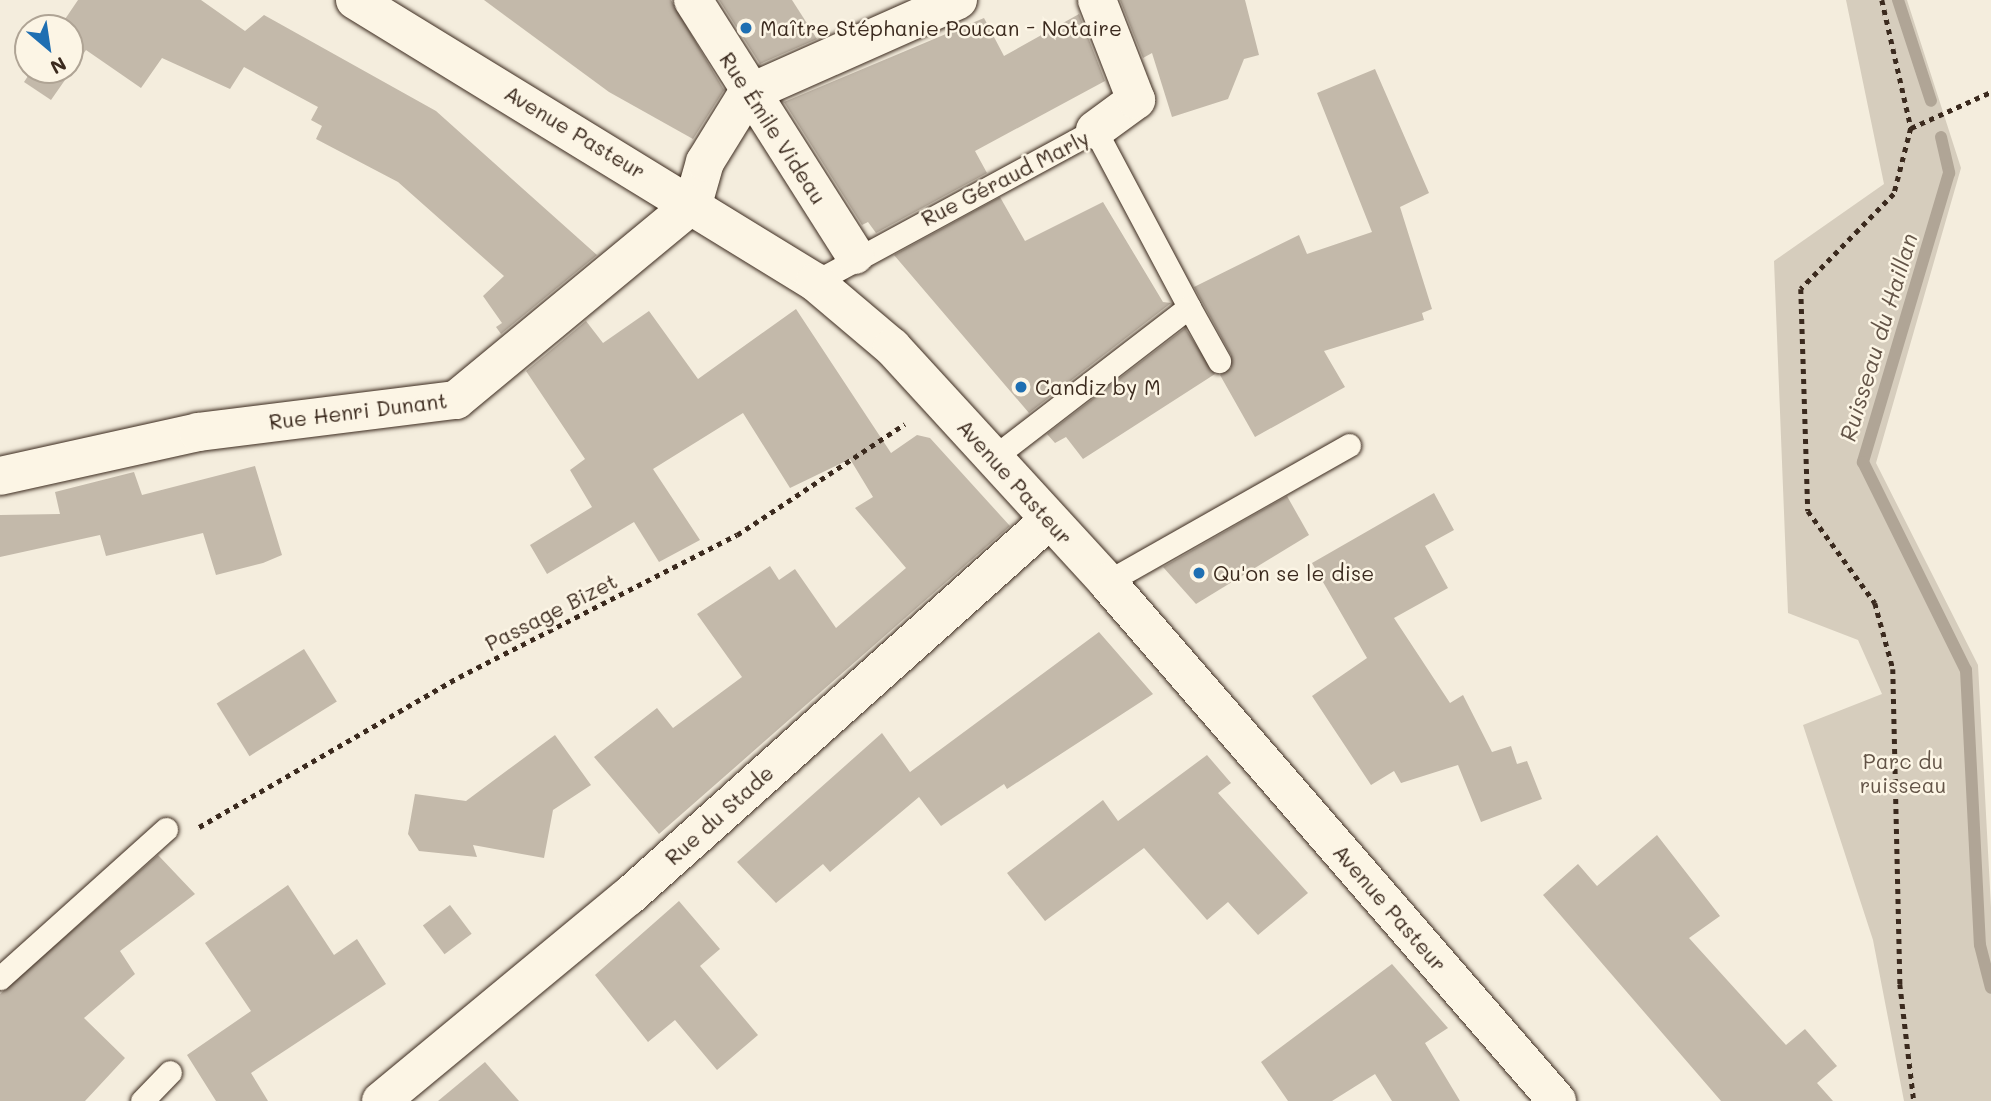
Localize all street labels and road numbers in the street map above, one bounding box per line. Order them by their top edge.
street label: Rue Émile Videau [715,47,831,209]
street label: Avenue Pasteur [500,80,650,184]
street label: Rue Géraud Marly [917,125,1093,231]
street label: Rue Henri Dunant [267,388,449,434]
street label: Avenue Pasteur [952,414,1078,550]
street label: Passage Bizet [481,568,621,656]
street label: Rue du Stade [660,760,778,870]
street label: Avenue Pasteur [1328,839,1452,977]

